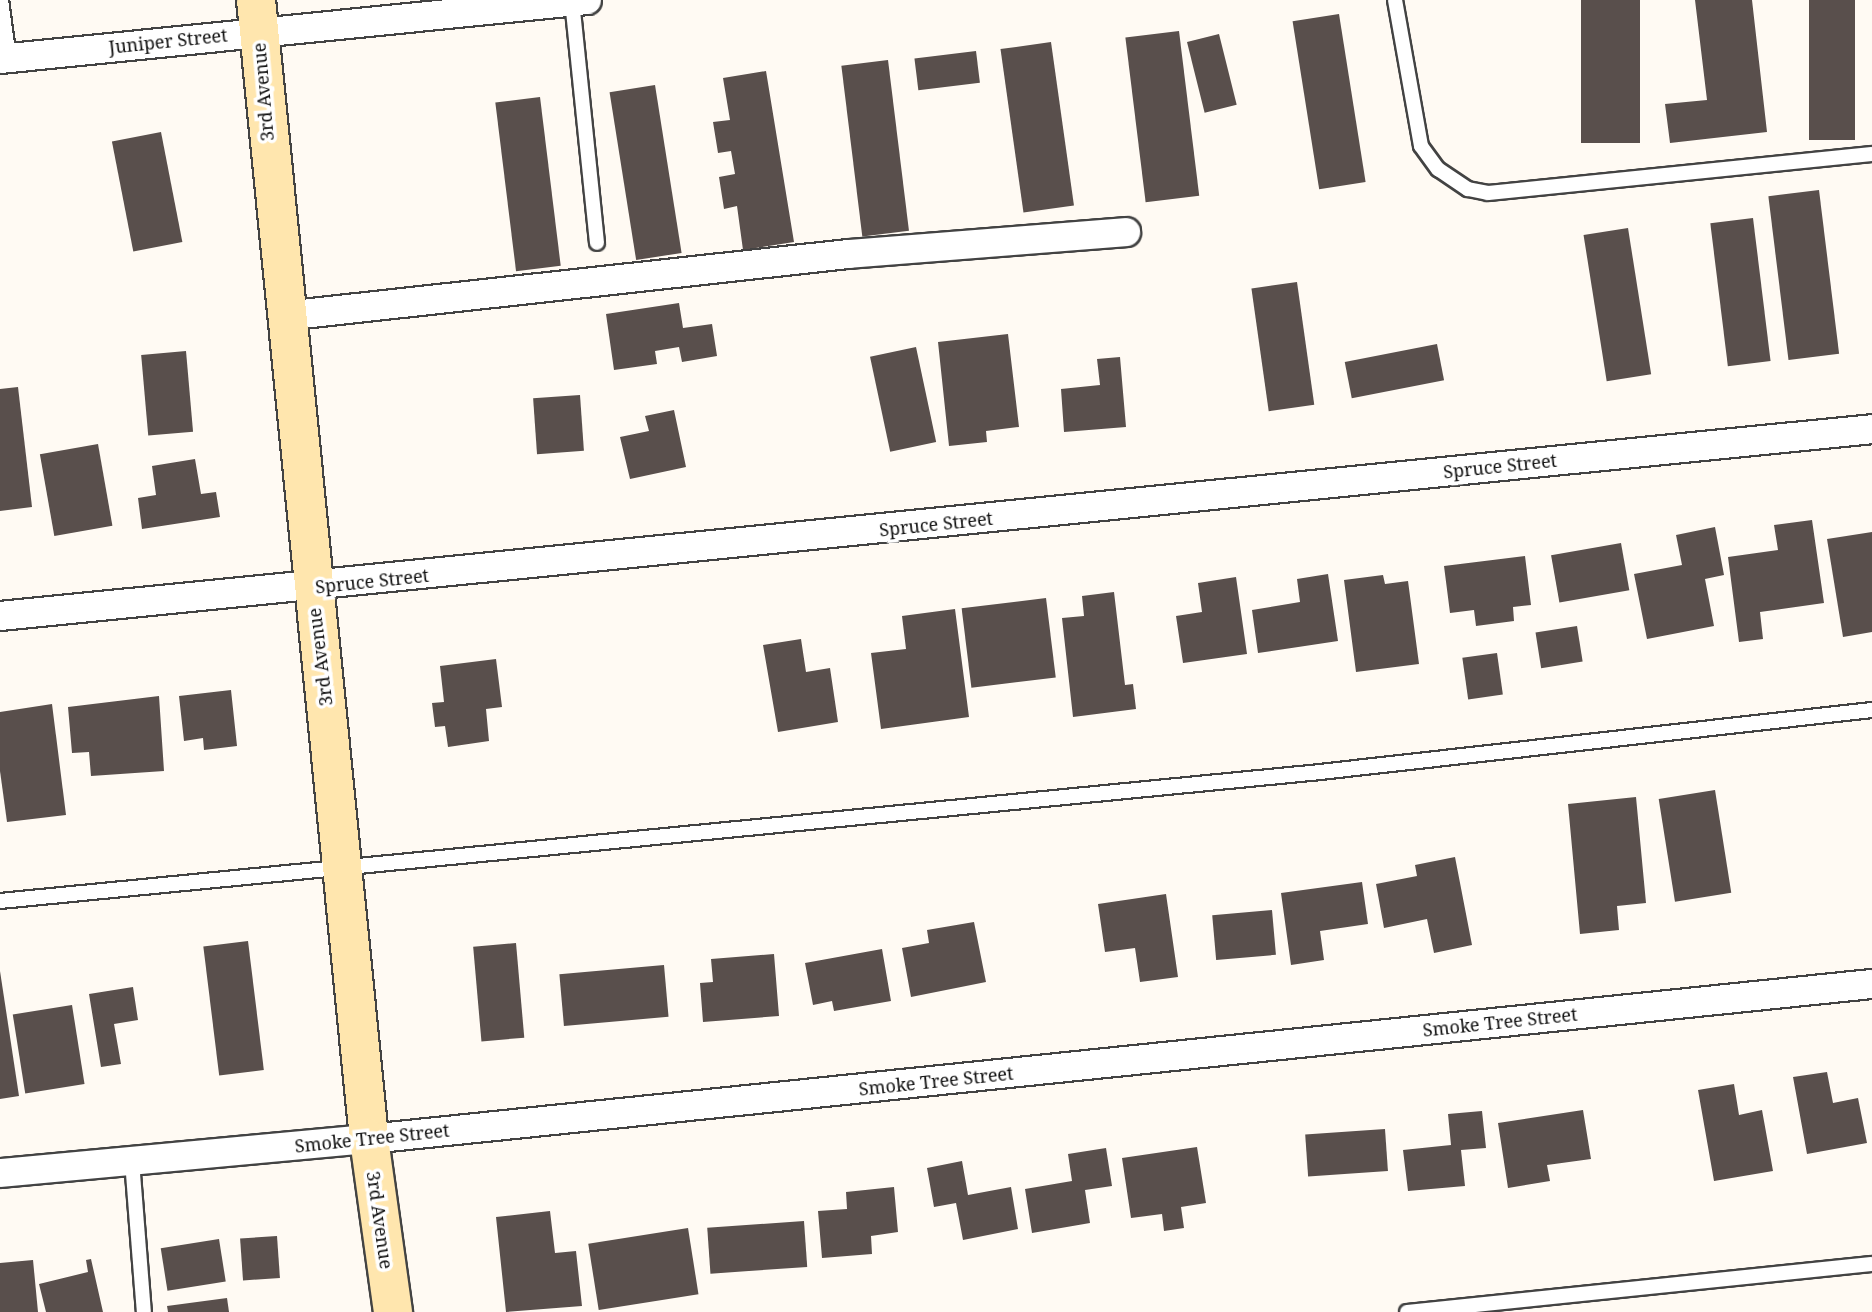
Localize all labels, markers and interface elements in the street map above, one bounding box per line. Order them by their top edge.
street label: Juniper Street [108,24,228,58]
street label: 3rd Avenue [248,42,278,142]
street label: Spruce Street [1442,449,1558,483]
street label: Spruce Street [878,507,994,541]
street label: Spruce Street [314,564,430,598]
street label: 3rd Avenue [303,607,337,707]
street label: Smoke Tree Street [1422,1003,1578,1041]
street label: Smoke Tree Street [858,1062,1014,1100]
street label: Smoke Tree Street [294,1119,450,1157]
street label: 3rd Avenue [362,1170,398,1270]

